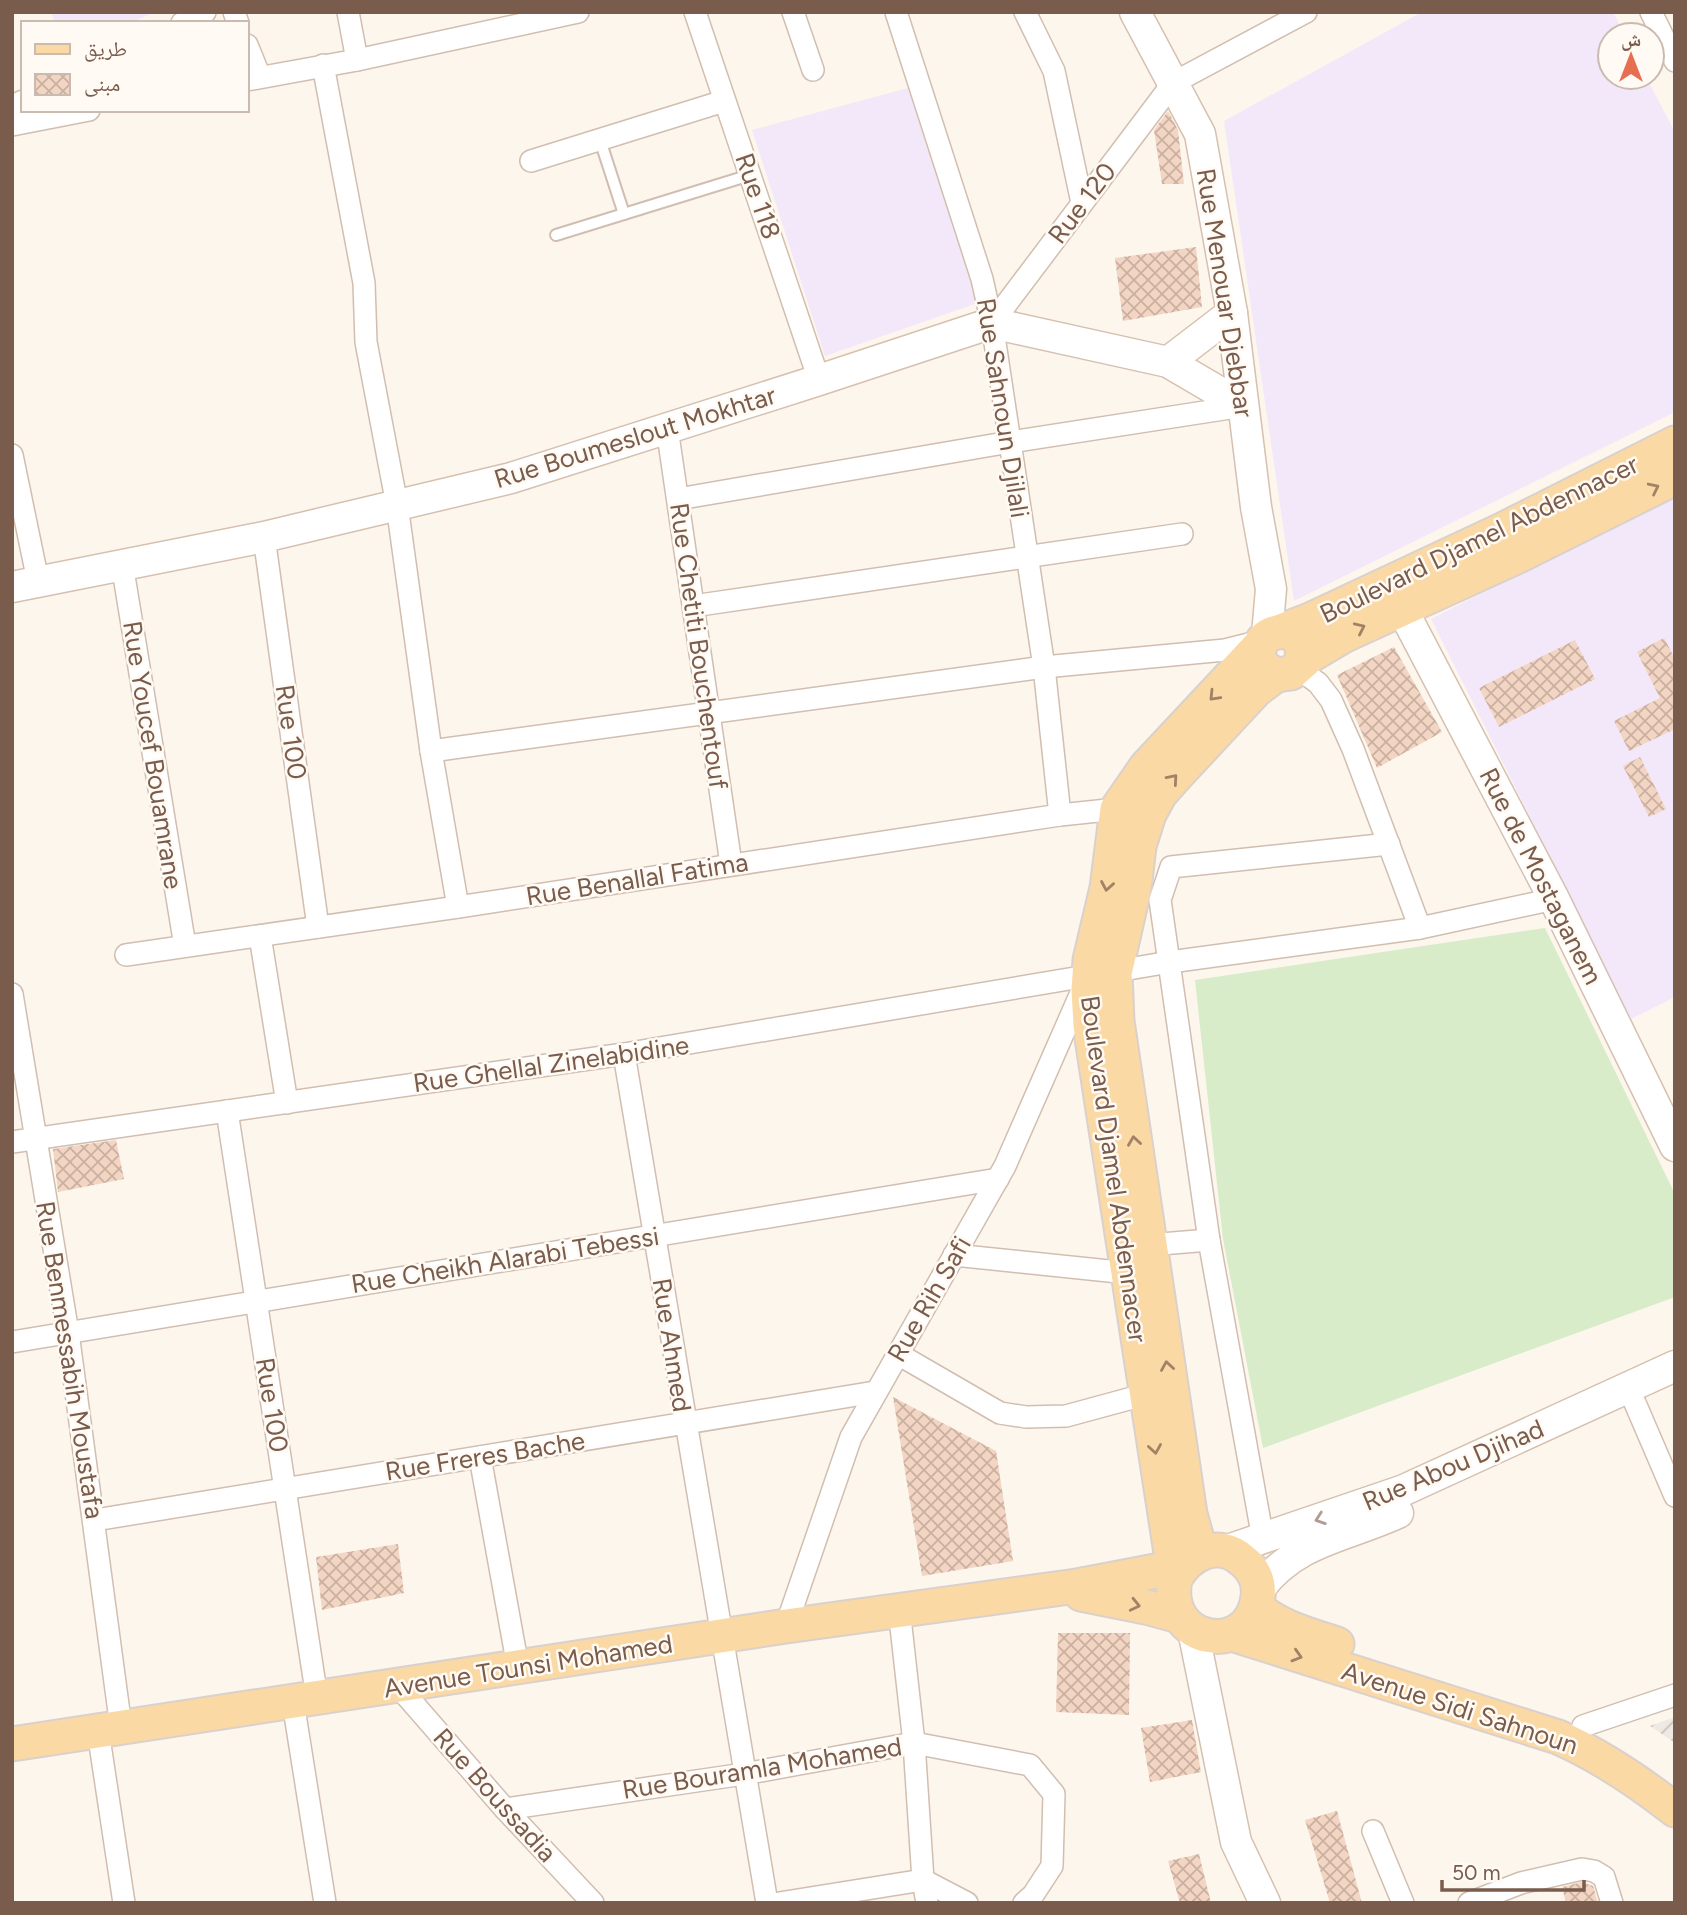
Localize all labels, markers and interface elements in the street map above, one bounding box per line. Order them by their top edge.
legend [21,21,248,112]
north arrow [1596,21,1666,91]
text: ش [1621,28,1641,51]
text: طريق [84,36,127,62]
text: مبنى [84,71,120,97]
street label: Rue 118 [728,149,788,243]
street label: Rue 120 [1041,156,1123,250]
street label: Rue Menouar Djebbar [1190,166,1261,420]
street label: Rue Sahnoun Djilali [970,296,1036,520]
street label: Rue Boumeslout Mokhtar [490,379,780,495]
street label: Boulevard Djamel Abdennacer [1315,448,1644,630]
one-way arrow [1647,483,1659,497]
street label: Rue Chetiti Bouchentouf [663,501,735,792]
street label: Rue Youcef Bouamrane [116,619,190,891]
one-way arrow [1353,622,1365,636]
street label: Rue 100 [269,682,313,782]
one-way arrow [1210,687,1223,700]
street label: Rue de Mostaganem [1473,762,1609,990]
one-way arrow [1165,775,1177,788]
street label: Rue Benallal Fatima [524,846,750,912]
one-way arrow [1100,880,1115,892]
street label: Boulevard Djamel Abdennacer [1074,993,1154,1345]
street label: Rue Ghellal Zinelabidine [411,1029,691,1099]
one-way arrow [1127,1135,1142,1147]
street label: Rue Benmessabih Moustafa [29,1199,111,1521]
street label: Rue Cheikh Alarabi Tebessi [349,1220,661,1300]
street label: Rue Rih Safi [880,1231,978,1367]
street label: Rue Ahmed [646,1276,698,1414]
street label: Rue 100 [249,1355,295,1455]
one-way arrow [1160,1360,1175,1372]
street label: Rue Abou Djihad [1357,1412,1549,1518]
street label: Rue Freres Bache [383,1424,587,1488]
one-way arrow [1147,1443,1162,1455]
one-way arrow [1315,1511,1327,1525]
one-way arrow [1129,1596,1141,1611]
street label: Avenue Tounsi Mohamed [381,1627,675,1705]
one-way arrow [1290,1647,1302,1662]
street label: Avenue Sidi Sahnoun [1338,1655,1582,1761]
street label: Rue Boussadia [427,1722,563,1868]
street label: Rue Bouramla Mohamed [620,1730,904,1806]
scale bar [1442,1848,1584,1892]
text: 50 m [1452,1860,1501,1885]

